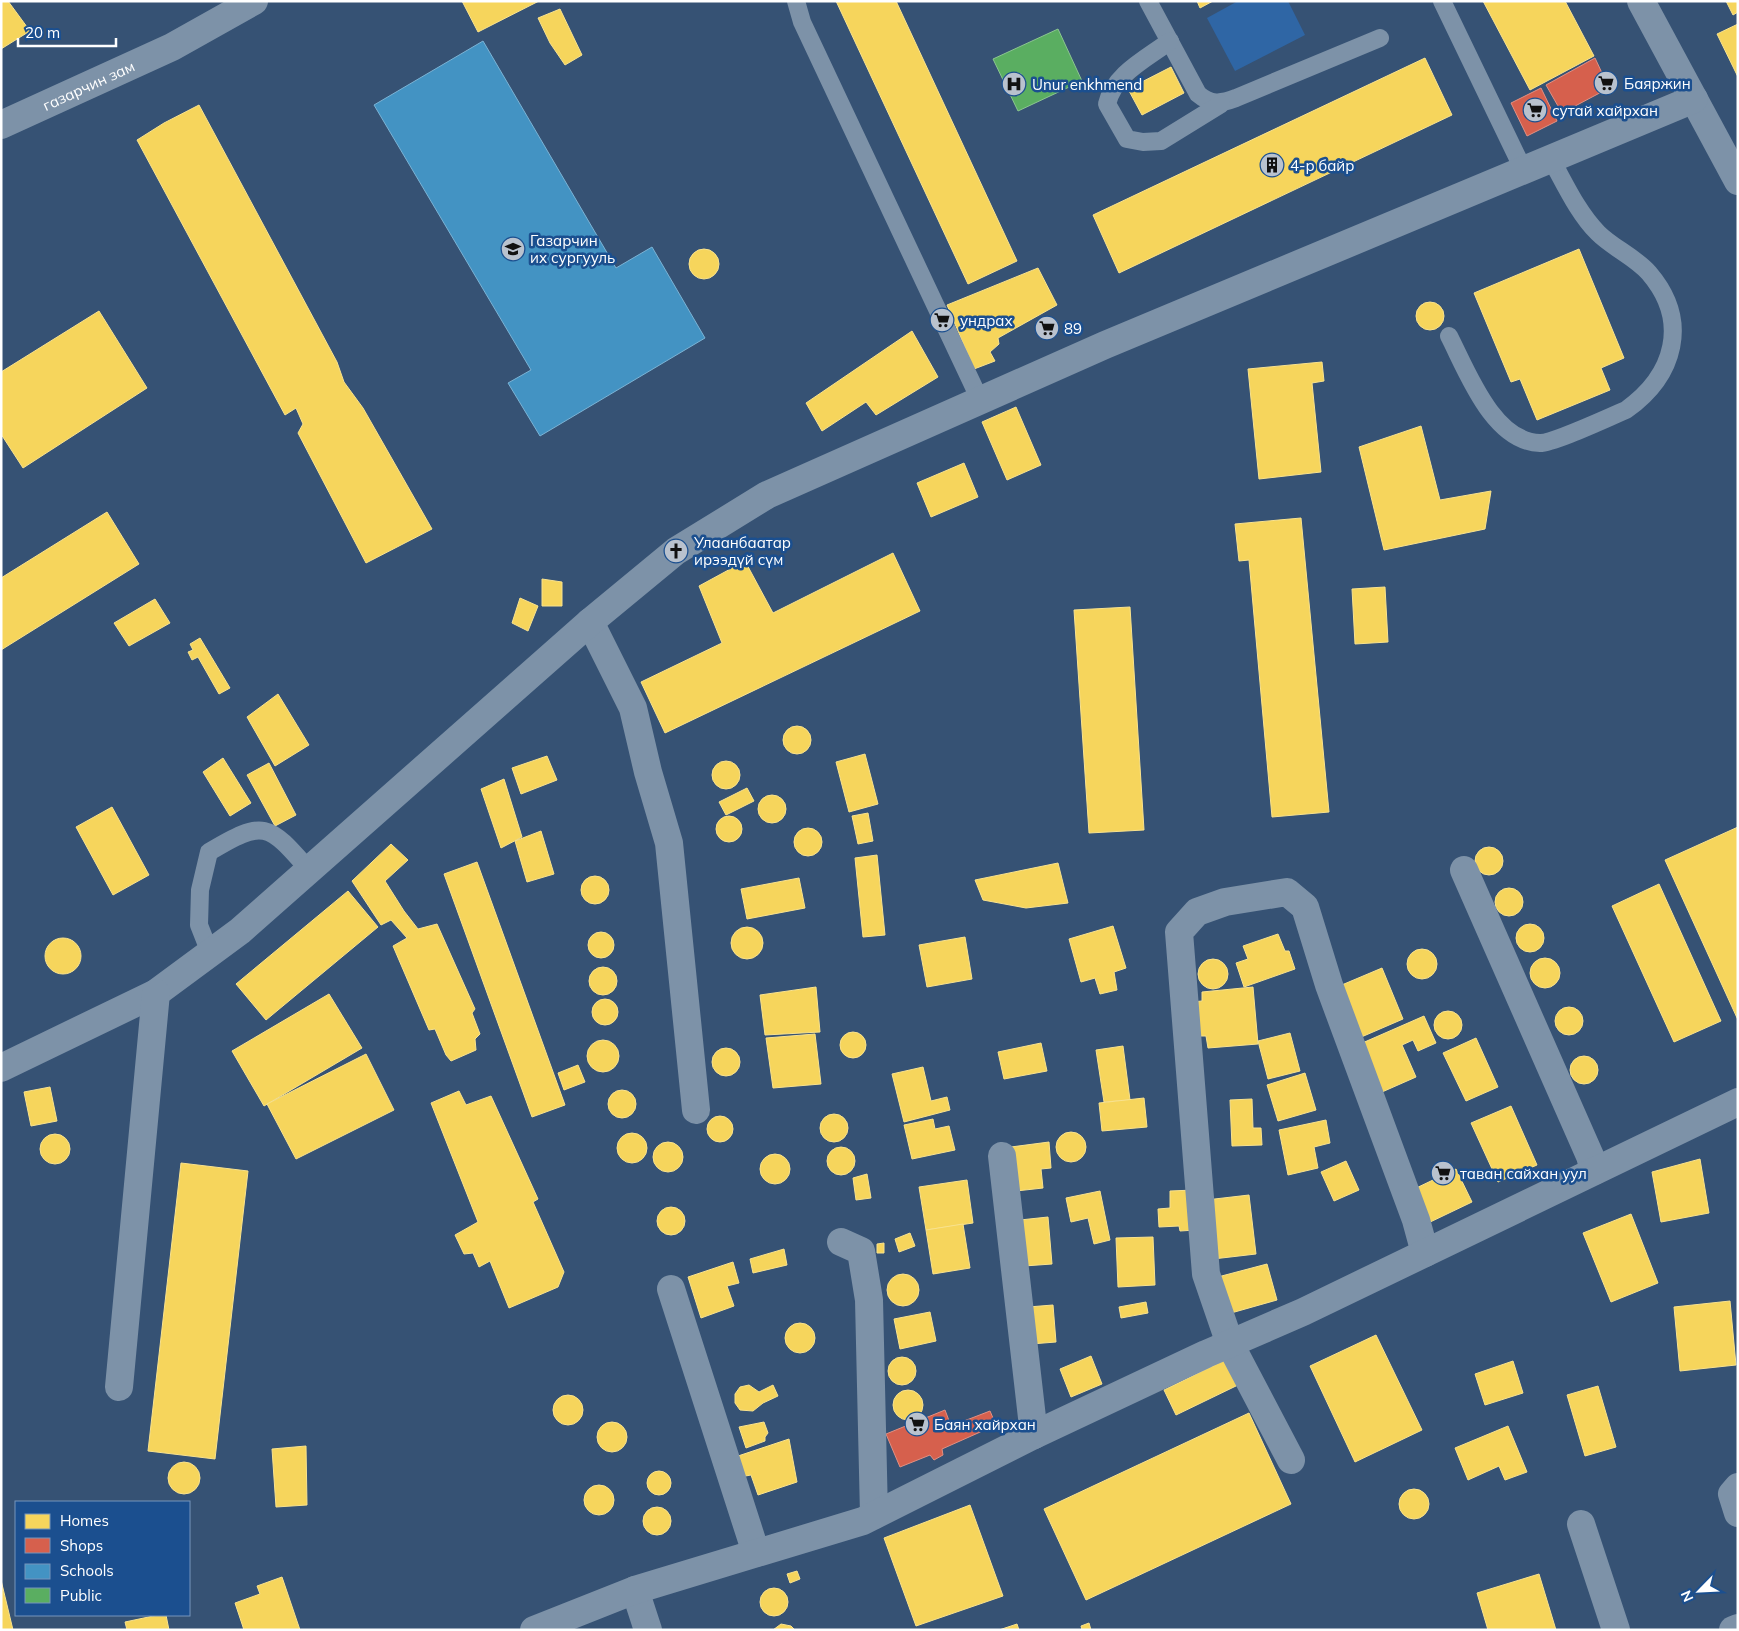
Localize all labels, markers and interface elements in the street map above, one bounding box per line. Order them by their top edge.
scale bar [18,15,115,47]
text: 20 m [25,23,60,42]
street label: газарчин зам [39,56,137,114]
supermarket icon: Баяржин [1593,70,1619,96]
hospital icon: Unur enkhmend [1001,71,1027,97]
place label: Баяржин [1624,74,1691,93]
place label: Unur enkhmend [1032,75,1142,94]
supermarket icon: сутай хайрхан [1522,97,1548,123]
place label: сутай хайрхан [1552,101,1658,120]
building icon: 4-р байр [1259,152,1285,178]
place label: 4-р байр [1290,156,1354,175]
place label: Газарчин их сургууль [530,231,615,267]
school or university icon: Газарчин их сургууль [500,236,526,262]
supermarket icon: ундрах [929,307,955,333]
place label: ундрах [960,311,1013,330]
supermarket icon: 89 [1034,315,1060,341]
place label: 89 [1064,319,1082,338]
place label: Улаанбаатар ирээдүй сүм [693,533,791,569]
church icon: Улаанбаатар ирээдүй сүм [663,538,689,564]
supermarket icon: таван сайхан уул [1430,1160,1456,1186]
place label: таван сайхан уул [1460,1164,1587,1183]
supermarket icon: Баян хайрхан [904,1411,930,1437]
place label: Баян хайрхан [934,1415,1036,1434]
legend [15,1501,190,1616]
text: Homes [60,1511,109,1530]
text: Shops [60,1536,103,1555]
text: Schools [60,1561,114,1580]
north arrow [1674,1566,1724,1616]
text: Public [60,1586,102,1605]
text: N [1677,1588,1697,1605]

